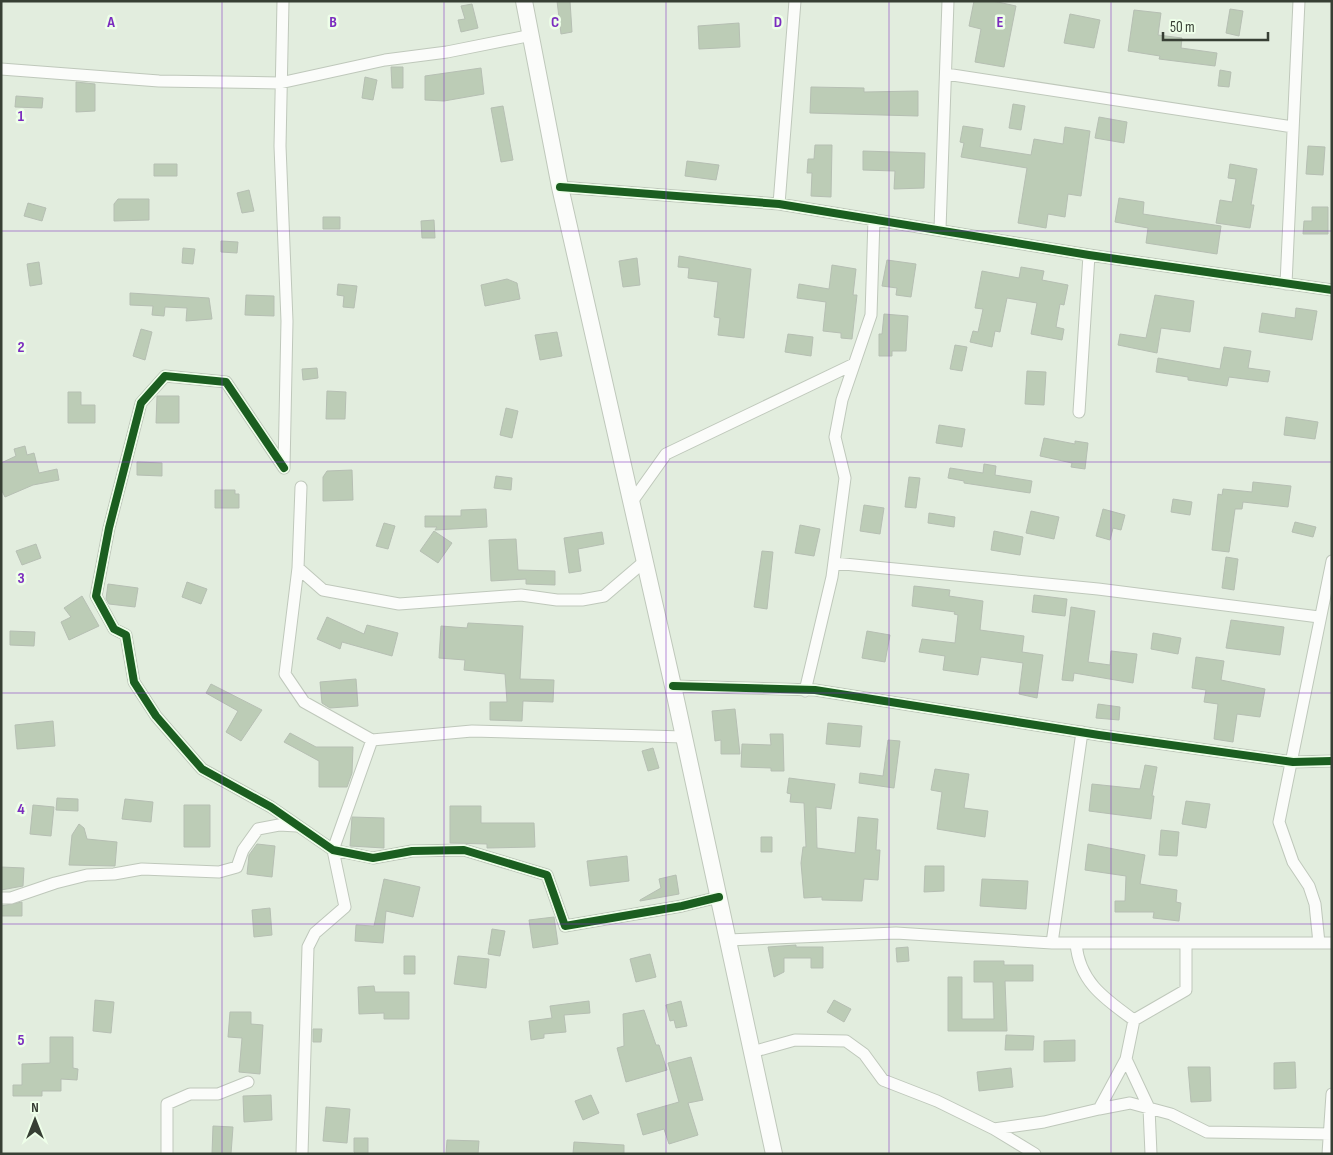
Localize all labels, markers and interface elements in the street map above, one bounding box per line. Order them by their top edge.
scale bar [1163,10,1268,42]
text: A [106,13,115,32]
text: B [329,13,337,32]
text: C [551,13,559,32]
text: D [774,13,782,32]
text: E [997,13,1004,32]
text: 50 m [1170,18,1195,37]
text: 1 [18,107,25,126]
text: 2 [17,338,25,357]
text: 3 [17,569,25,588]
text: 4 [17,800,25,819]
text: 5 [17,1031,25,1050]
north arrow [10,1095,60,1145]
text: N [31,1099,39,1116]

